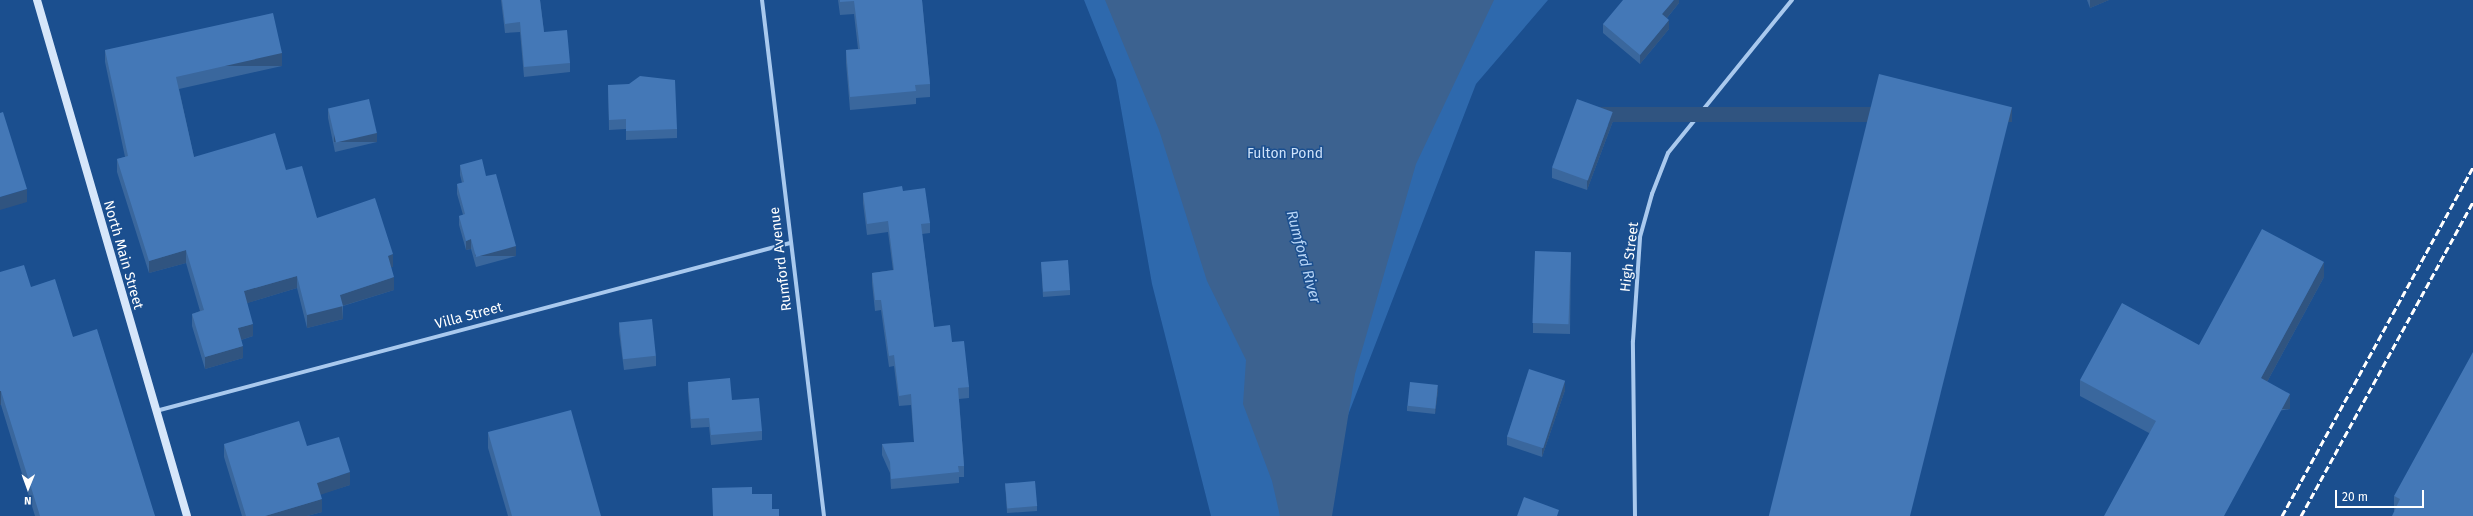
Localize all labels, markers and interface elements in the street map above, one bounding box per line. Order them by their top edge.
park label: Fulton Pond [1247,146,1323,162]
street label: North Main Street [99,199,147,311]
street label: Rumford Avenue [766,206,796,312]
water label: Rumford River [1282,208,1324,306]
street label: High Street [1617,221,1643,293]
street label: Villa Street [433,299,505,333]
north arrow [8,468,48,508]
scale bar [2337,482,2426,508]
text: 20 m [2342,490,2368,504]
text: N [24,494,32,507]

